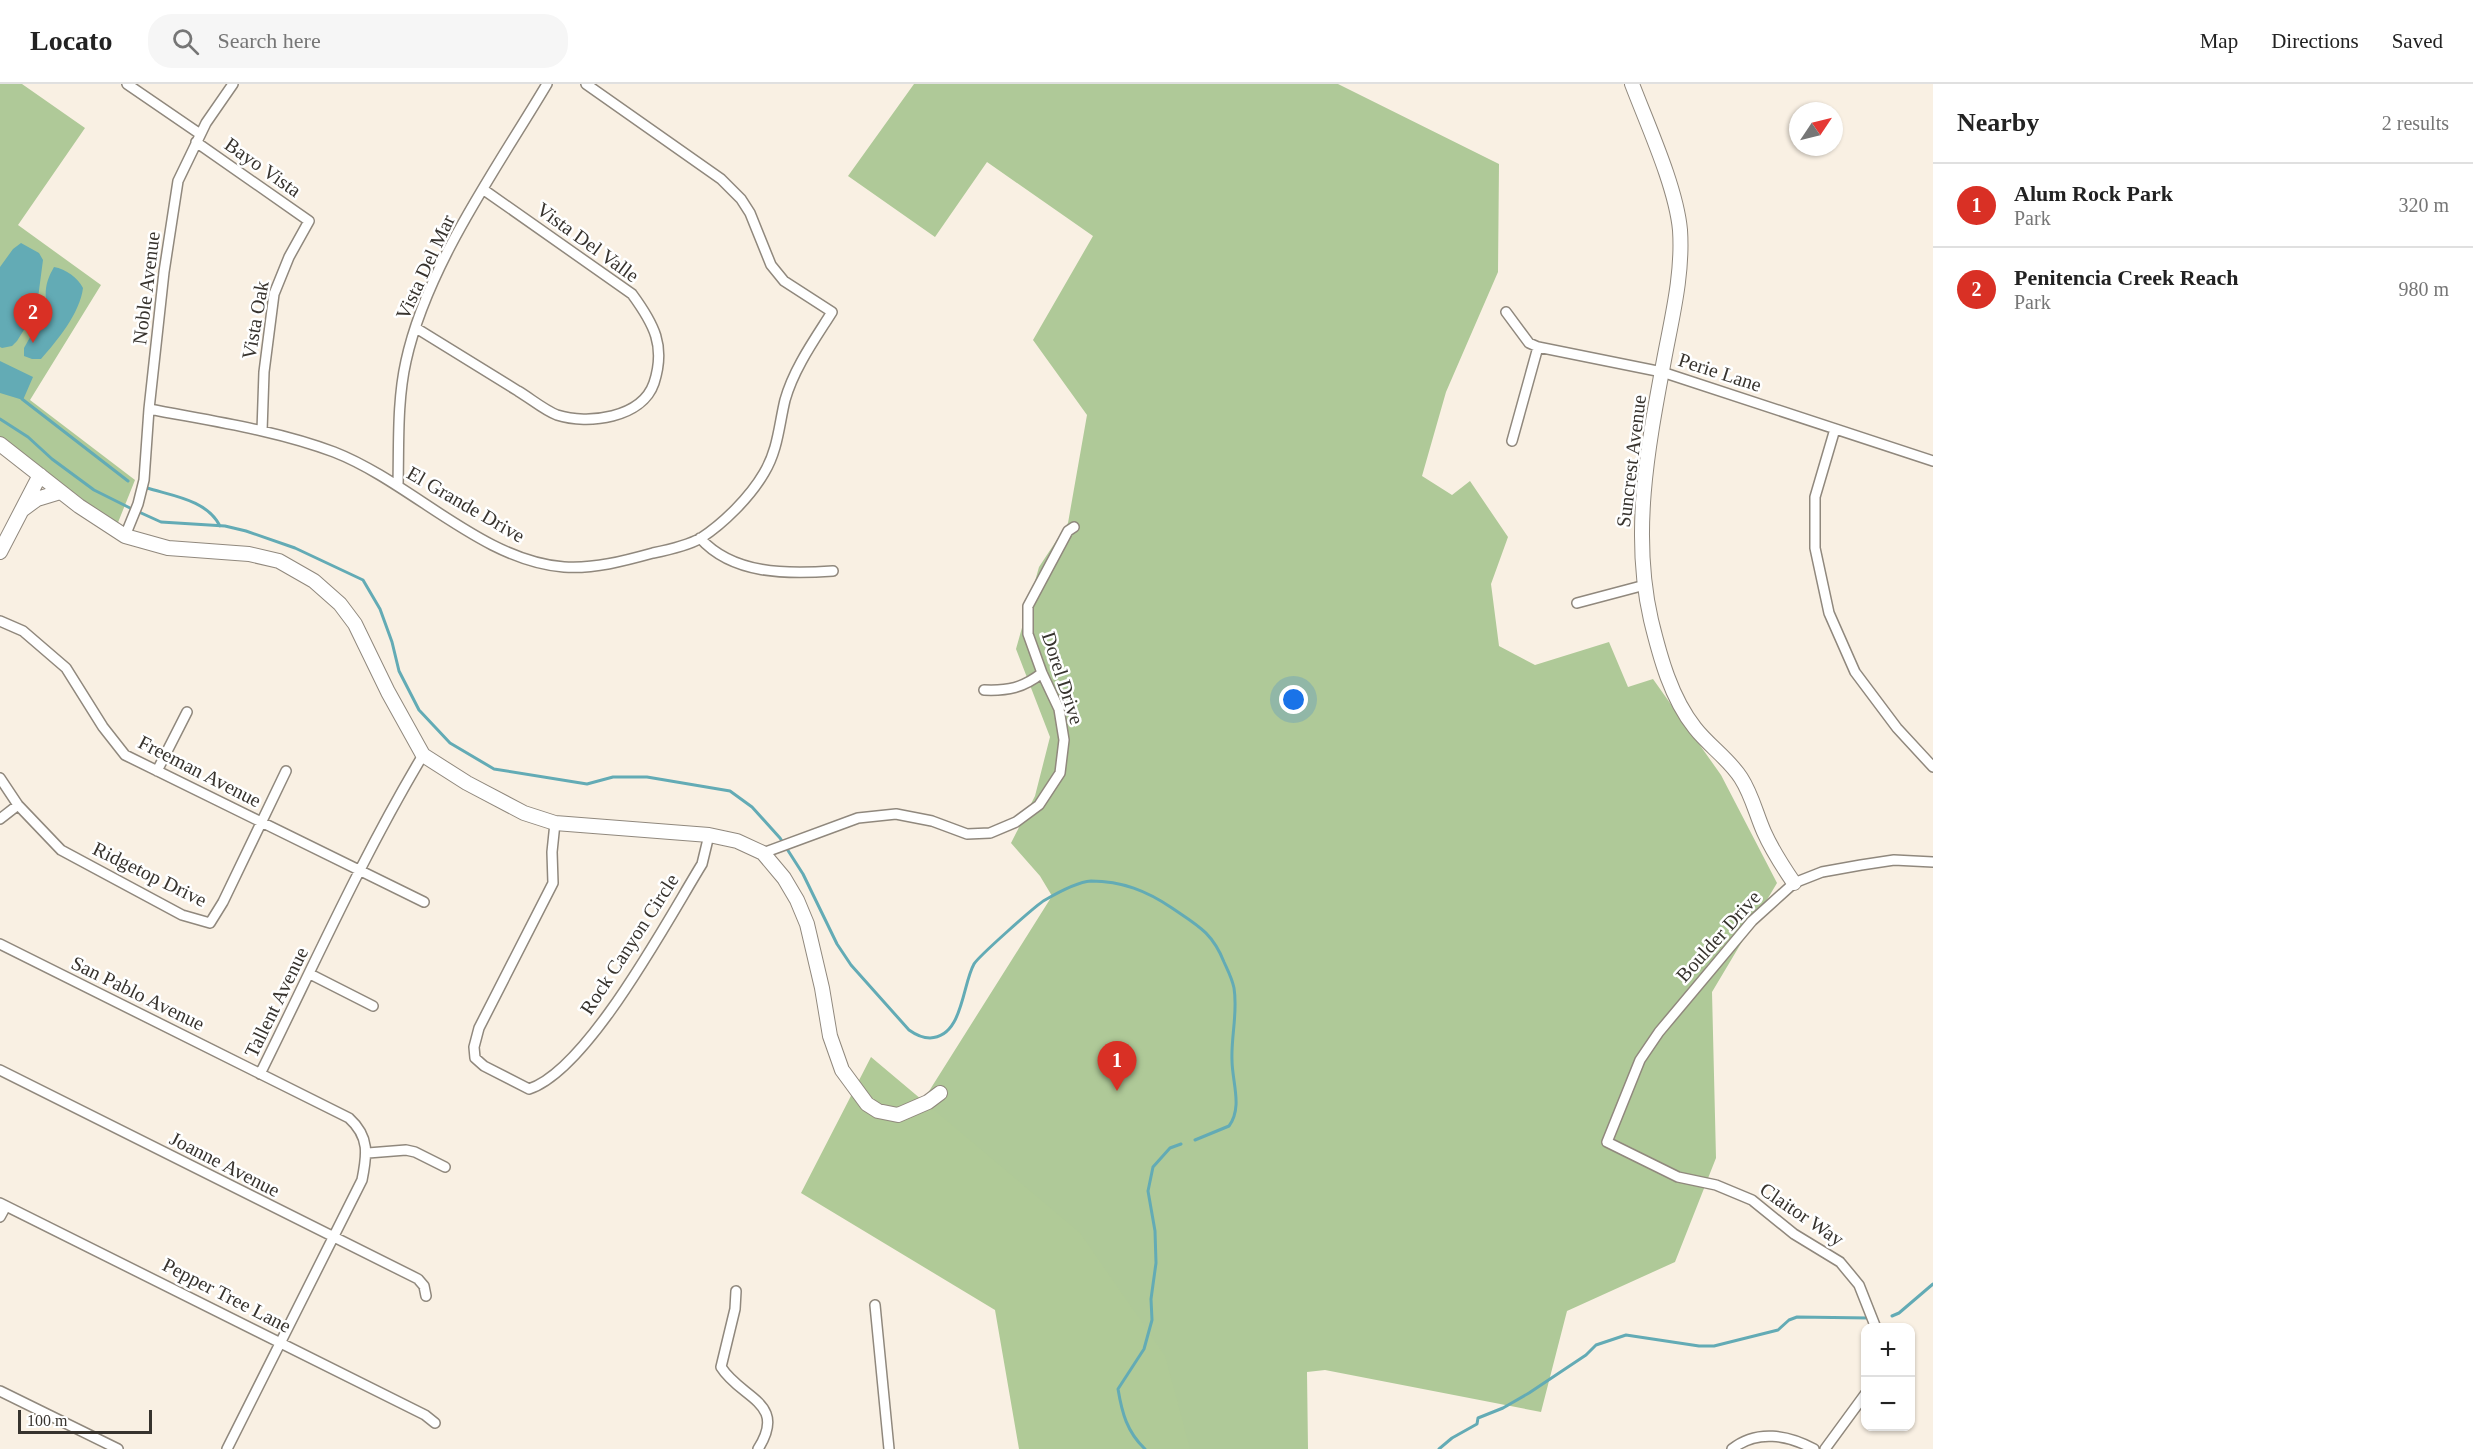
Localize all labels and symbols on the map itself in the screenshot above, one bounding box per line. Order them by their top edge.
north arrow [1789,102,1843,156]
street label: Bayo Vista [220,133,305,202]
street label: Vista Del Valle [533,198,643,286]
street label: Vista Del Mar [391,211,459,323]
street label: Noble Avenue [128,230,164,346]
street label: Vista Oak [237,279,273,361]
pin: 2 [14,294,52,343]
street label: Perie Lane [1676,348,1764,396]
street label: Suncrest Avenue [1612,393,1650,529]
street label: El Grande Drive [403,461,529,547]
street label: Dorel Drive [1038,629,1088,727]
your location [1279,685,1308,714]
street label: Freeman Avenue [135,731,265,811]
street label: Ridgetop Drive [89,837,211,912]
street label: Rock Canyon Circle [575,869,684,1019]
street label: Boulder Drive [1671,886,1765,986]
street label: Tallent Avenue [240,943,312,1061]
street label: San Pablo Avenue [68,951,208,1035]
pin: 1 [1098,1042,1136,1091]
street label: Joanne Avenue [166,1127,284,1201]
street label: Claitor Way [1755,1178,1848,1251]
street label: Pepper Tree Lane [159,1253,295,1338]
scale bar [18,1407,152,1434]

